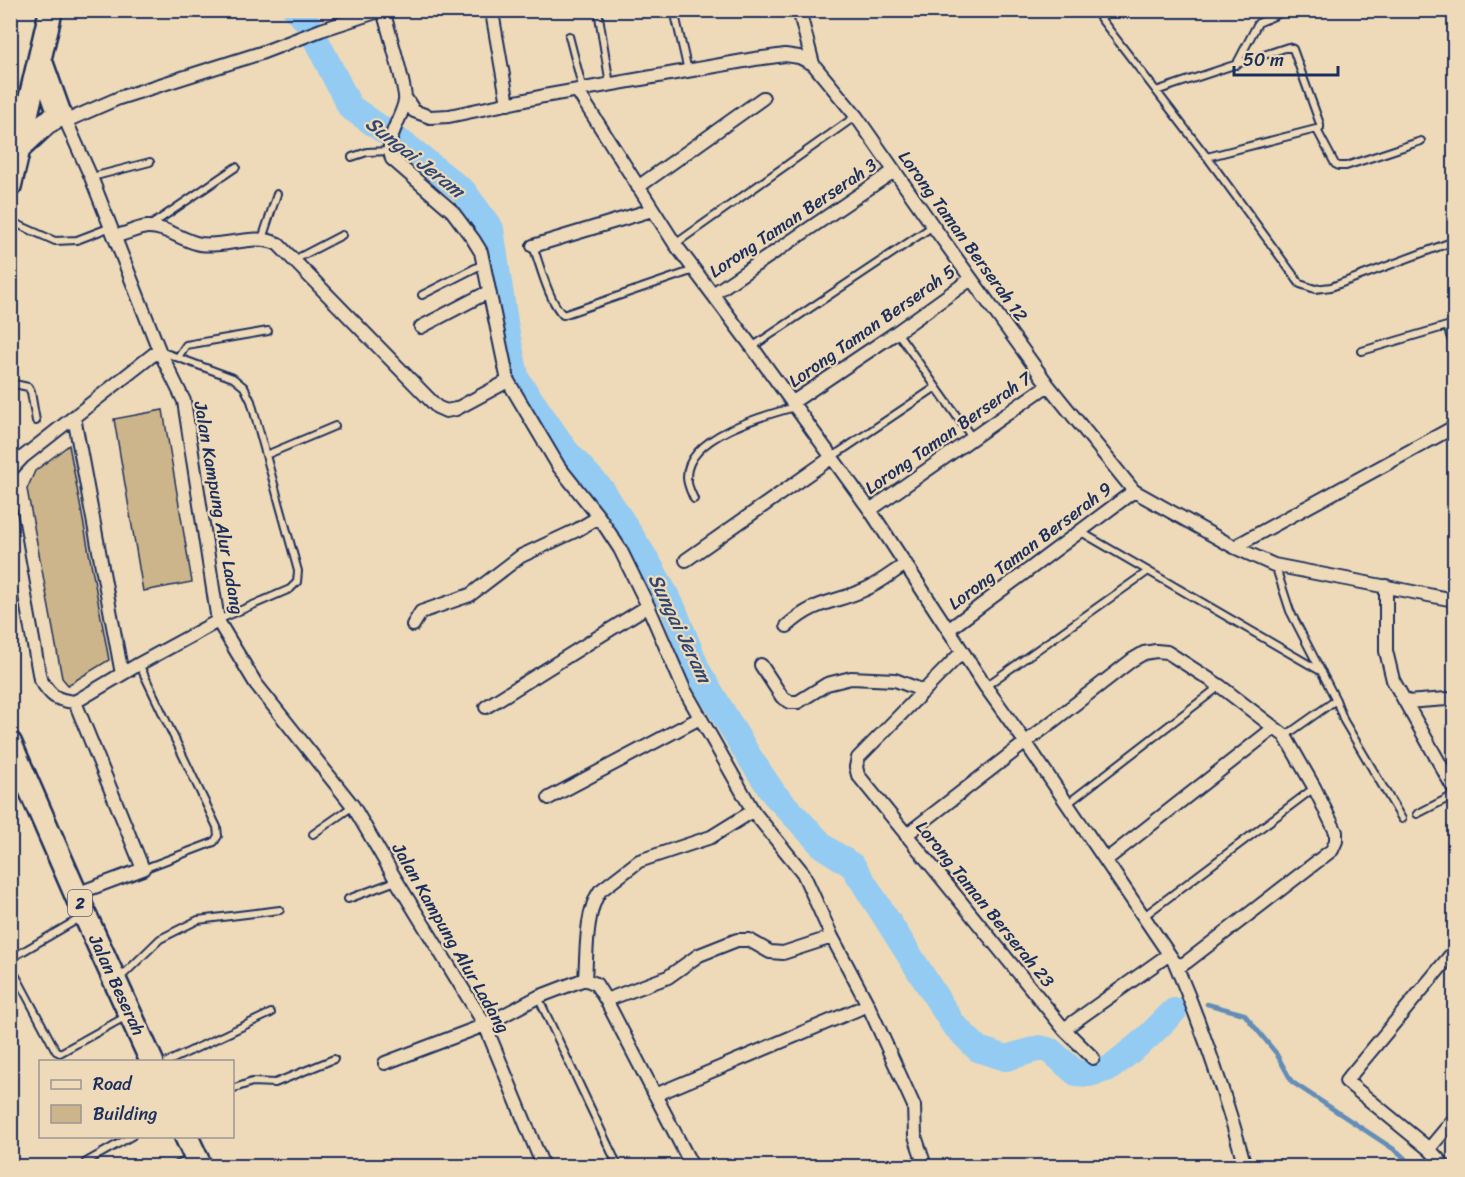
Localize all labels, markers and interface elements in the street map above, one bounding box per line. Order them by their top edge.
scale bar [1234,39,1338,77]
text: 50 m [1243,44,1284,76]
water label: Sungai Jeram [358,107,474,209]
street label: Lorong Taman Berserah 12 [890,143,1036,329]
street label: Lorong Taman Berserah 3 [702,149,884,287]
street label: Lorong Taman Berserah 5 [781,256,963,396]
street label: Lorong Taman Berserah 7 [858,362,1040,503]
street label: Jalan Kampung Alur Ladang [184,398,253,617]
street label: Lorong Taman Berserah 9 [941,473,1119,619]
water label: Sungai Jeram [638,567,723,691]
street label: Lorong Taman Berserah 23 [907,813,1063,995]
street label: Jalan Kampung Alur Ladang [383,836,519,1039]
road number: 2 [68,890,92,916]
street label: Jalan Beserah [79,928,154,1041]
legend [39,1060,234,1138]
text: Road [93,1068,133,1100]
text: Building [93,1098,157,1130]

